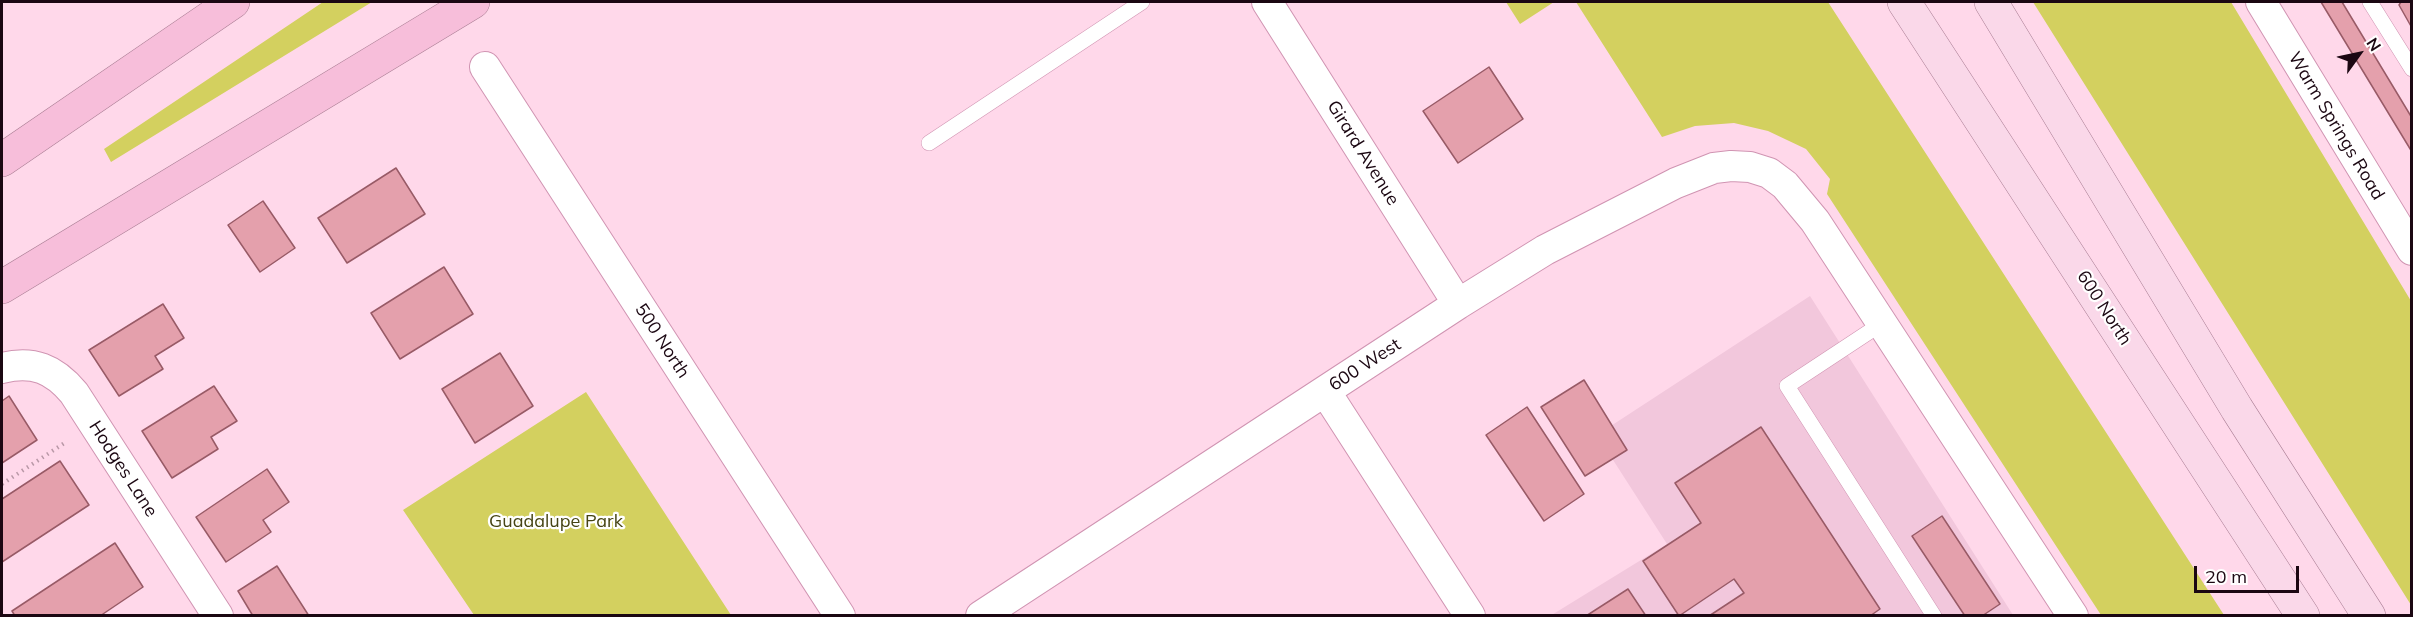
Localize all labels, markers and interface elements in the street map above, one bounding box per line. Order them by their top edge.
north arrow [2329,24,2389,84]
text: N [2362,34,2386,55]
street label: Warm Springs Road [2283,48,2389,204]
street label: Girard Avenue [1322,97,1404,209]
street label: 600 North [2072,267,2136,349]
street label: 500 North [630,300,694,382]
street label: 600 West [1325,334,1405,396]
street label: Hodges Lane [84,417,162,521]
park label: Guadalupe Park [489,511,623,533]
scale bar [2197,554,2302,592]
text: 20 m [2205,565,2247,588]

